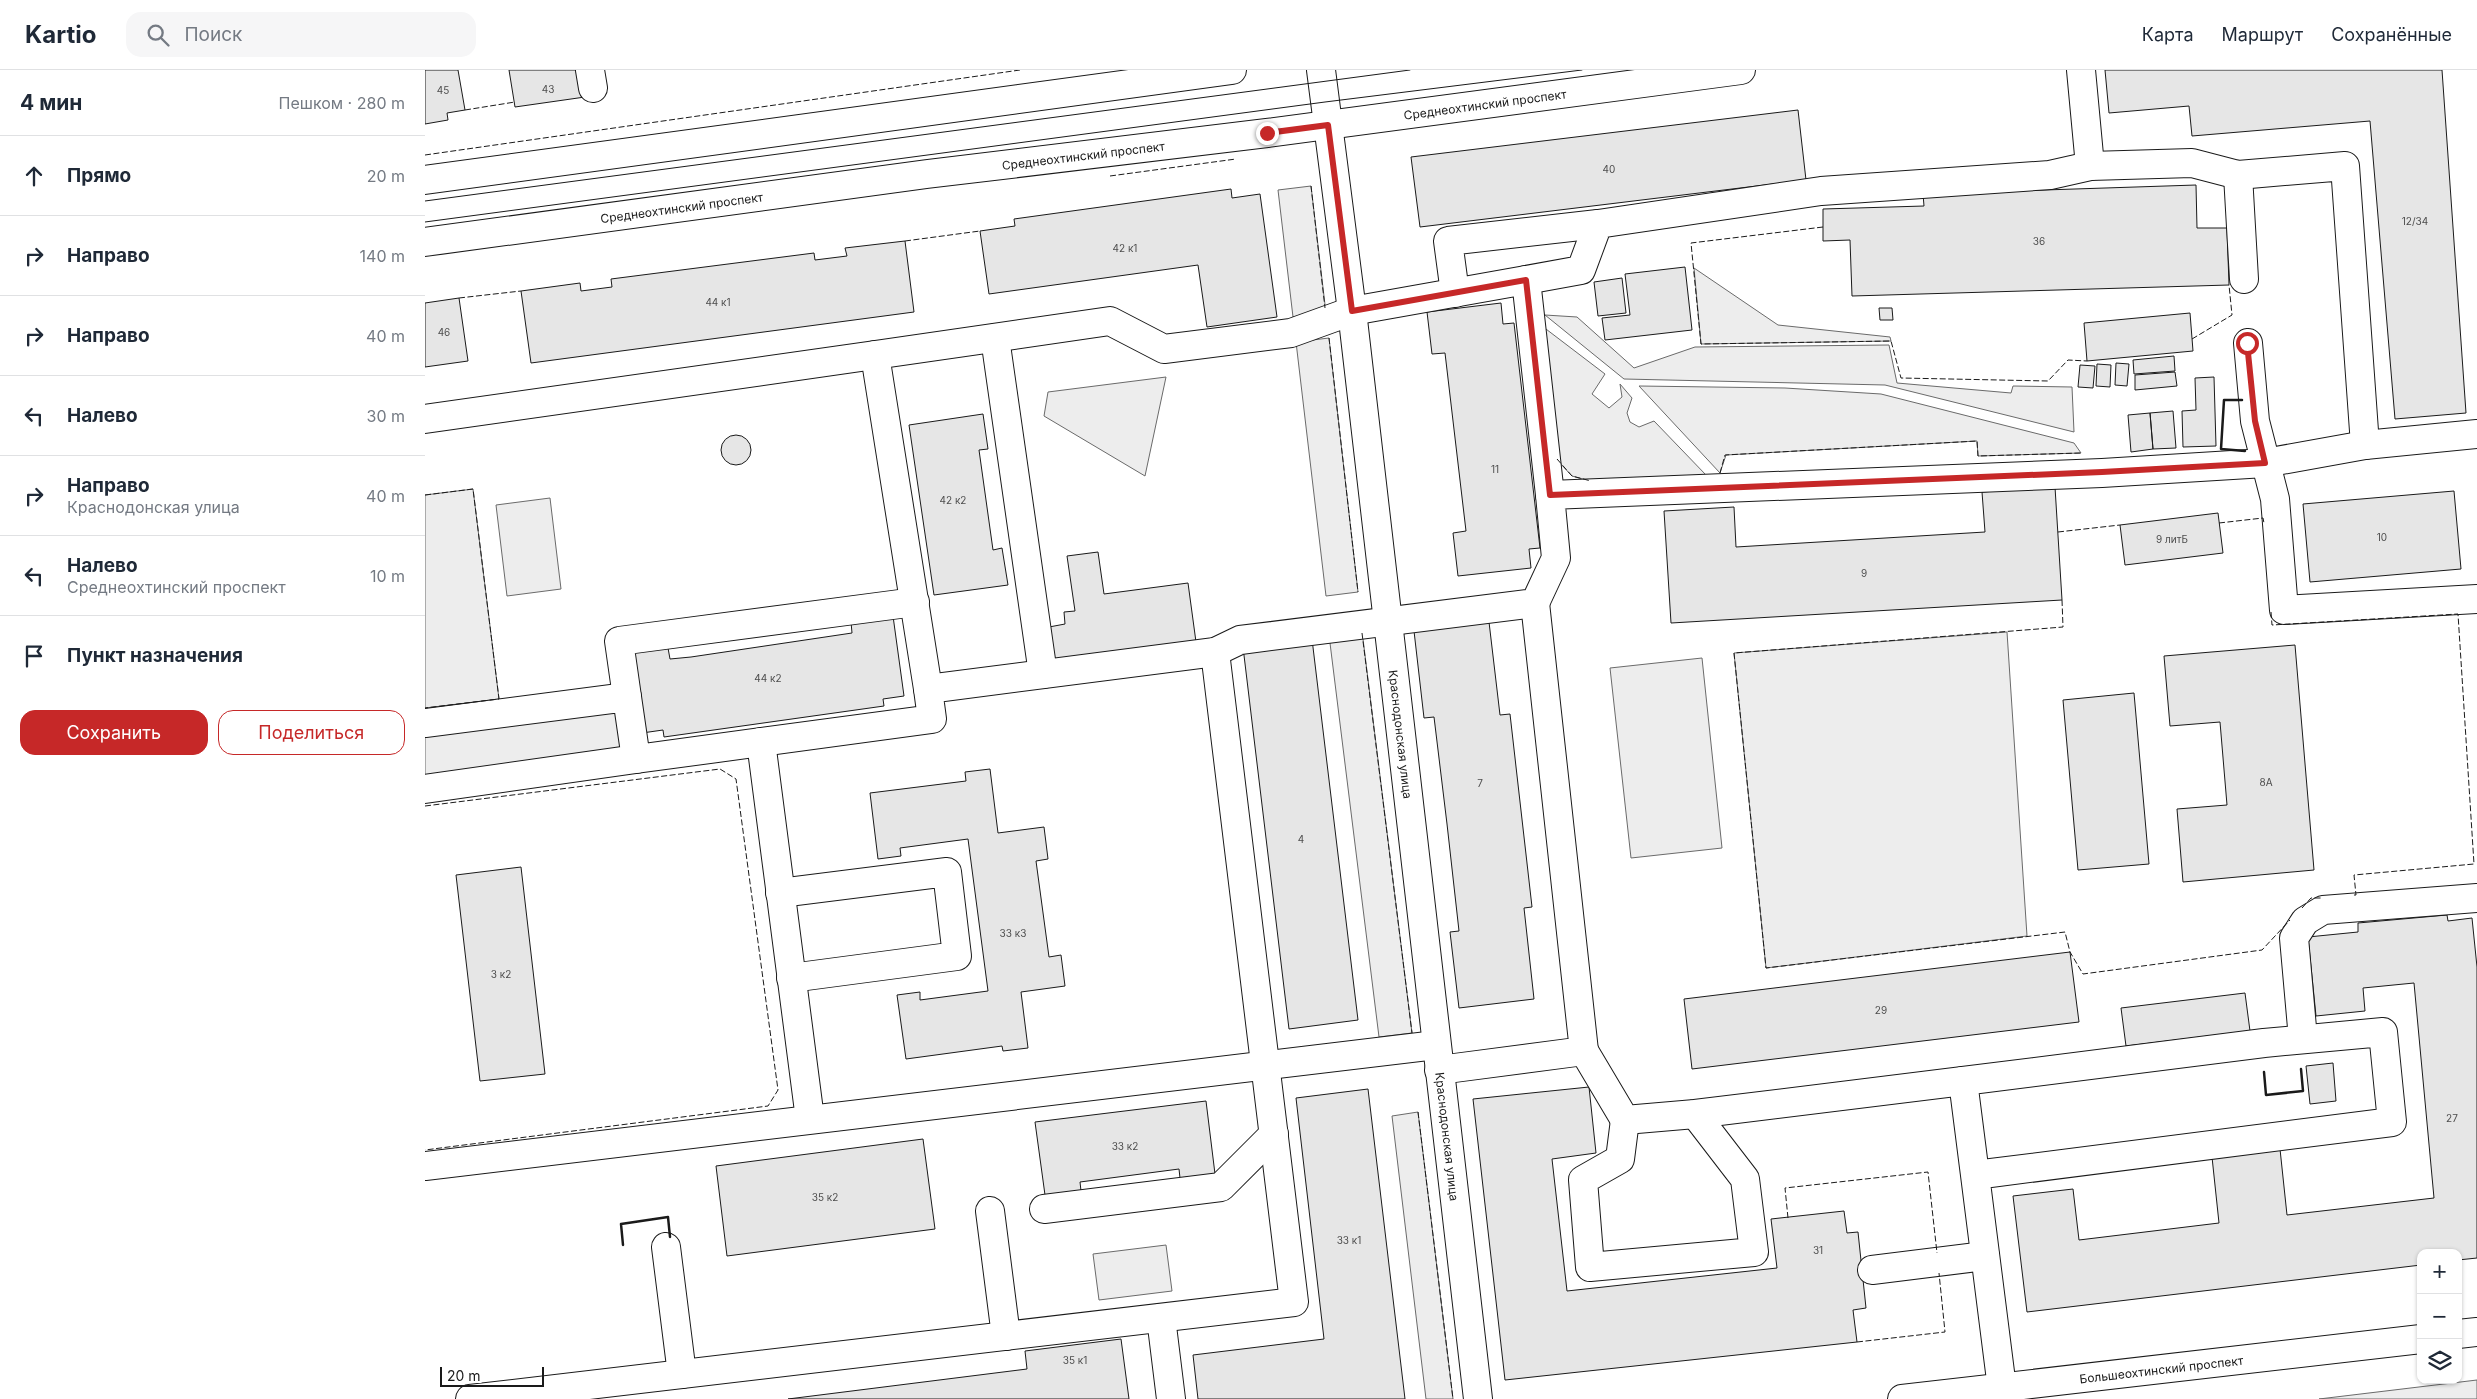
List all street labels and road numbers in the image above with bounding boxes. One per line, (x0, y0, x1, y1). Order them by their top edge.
street label: Среднеохтинский проспект (1403, 86, 1568, 122)
street label: Среднеохтинский проспект (1001, 138, 1166, 172)
street label: Среднеохтинский проспект (599, 189, 764, 226)
street label: Краснодонская улица (1386, 669, 1416, 799)
street label: Краснодонская улица (1433, 1071, 1463, 1202)
street label: Большеохтинский проспект (2079, 1352, 2244, 1386)

